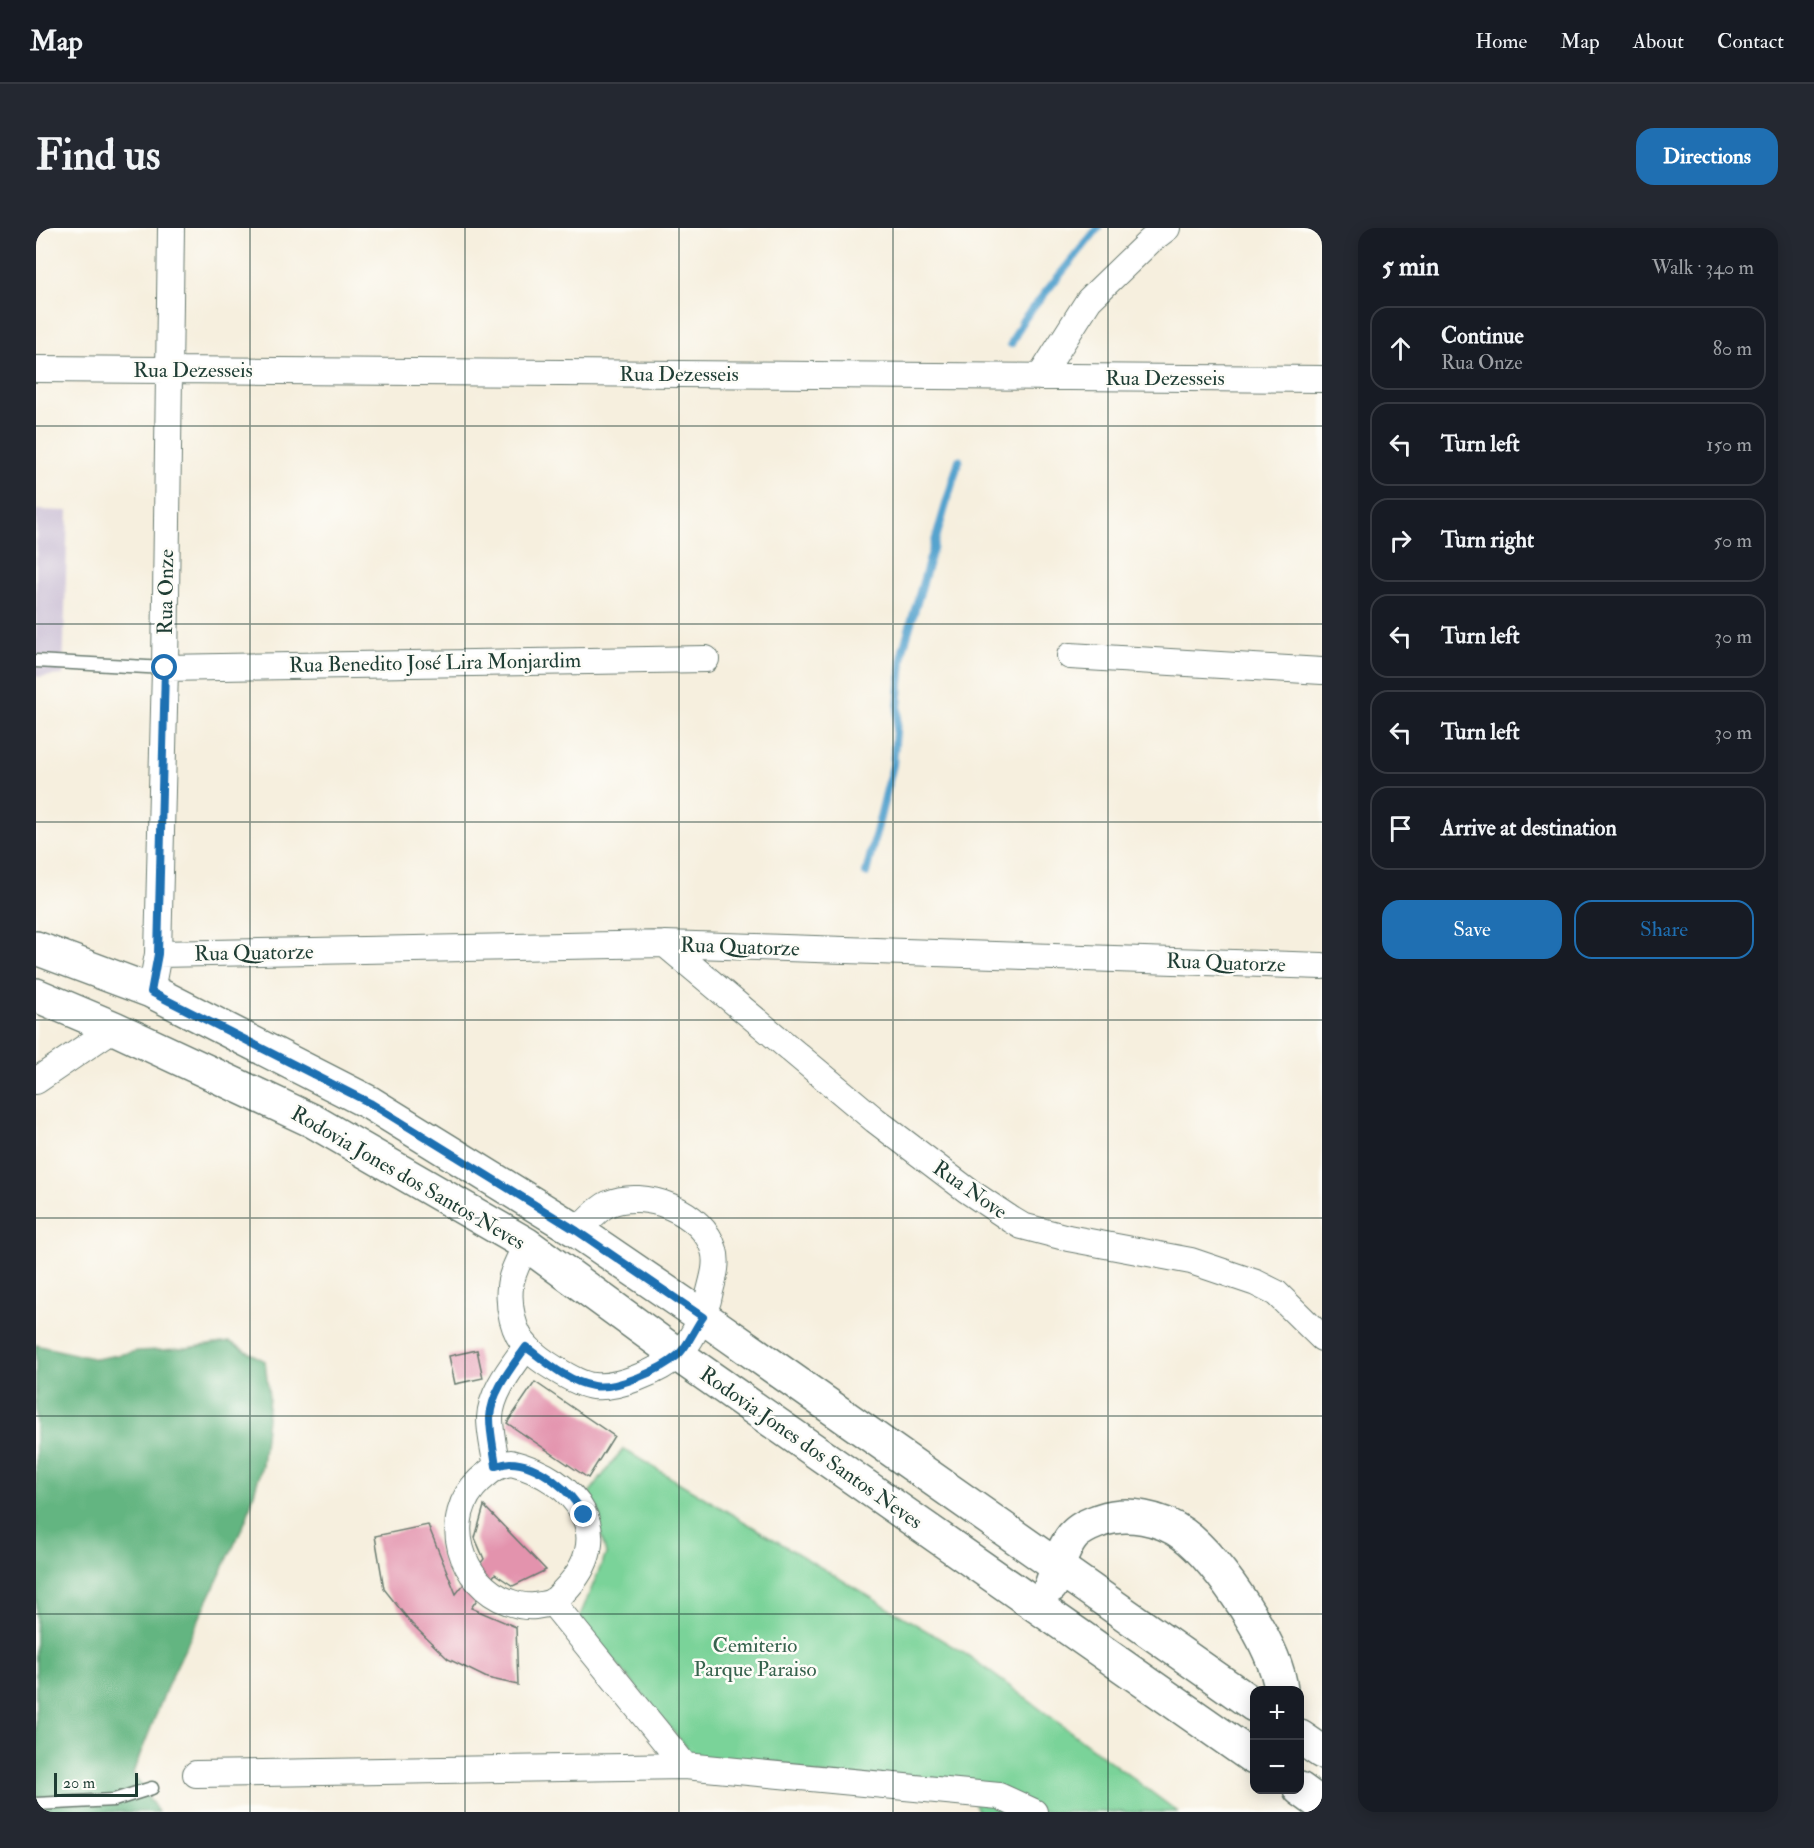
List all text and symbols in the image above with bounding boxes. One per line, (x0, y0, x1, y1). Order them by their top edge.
text: Map (30, 24, 83, 59)
text: Home (1475, 28, 1527, 55)
text: Map (1560, 28, 1600, 55)
text: About (1633, 28, 1684, 55)
text: Contact (1717, 28, 1784, 55)
button: Directions (1636, 128, 1778, 185)
text: Find us (36, 130, 160, 182)
text: 5 min (1382, 251, 1439, 283)
text: Walk · 340 m (1652, 255, 1754, 280)
text: Continue (1441, 322, 1524, 350)
icon: ahead (1384, 332, 1417, 365)
text: 80 m (1713, 336, 1752, 361)
text: Rua Onze (1441, 350, 1523, 375)
street label: Rua Dezesseis (133, 357, 253, 384)
street label: Rua Dezesseis (619, 361, 739, 388)
street label: Rua Dezesseis (1105, 365, 1225, 392)
icon: left (1384, 428, 1417, 461)
text: Turn left (1441, 430, 1520, 458)
text: 150 m (1706, 432, 1752, 457)
icon: right (1384, 524, 1417, 557)
text: Turn right (1441, 526, 1534, 554)
text: 50 m (1713, 528, 1752, 553)
street label: Rua Onze (152, 549, 180, 635)
icon: left (1384, 620, 1417, 653)
text: Turn left (1441, 622, 1520, 650)
text: 30 m (1714, 624, 1752, 649)
street label: Rua Benedito José Lira Monjardim (289, 647, 581, 679)
route start (151, 654, 177, 680)
icon: left (1384, 716, 1417, 749)
text: Turn left (1441, 718, 1520, 746)
text: 30 m (1714, 720, 1752, 745)
icon: arrive (1384, 812, 1417, 845)
text: Arrive at destination (1441, 814, 1617, 842)
button: Save (1382, 900, 1562, 959)
button: Share (1574, 900, 1754, 959)
street label: Rua Quatorze (680, 931, 800, 963)
street label: Rua Quatorze (194, 938, 314, 968)
street label: Rua Quatorze (1166, 947, 1286, 979)
street label: Rodovia Jones dos Santos Neves (286, 1100, 530, 1256)
street label: Rua Nove (928, 1155, 1013, 1225)
street label: Rodovia Jones dos Santos Neves (694, 1361, 928, 1535)
route end (570, 1501, 596, 1527)
park label: Cemiterio Parque Paraiso (693, 1632, 817, 1683)
map controls (1250, 1686, 1304, 1794)
button: + (1250, 1686, 1304, 1740)
button: − (1250, 1740, 1304, 1794)
scale bar (54, 1770, 138, 1798)
text: 20 m (63, 1773, 95, 1793)

